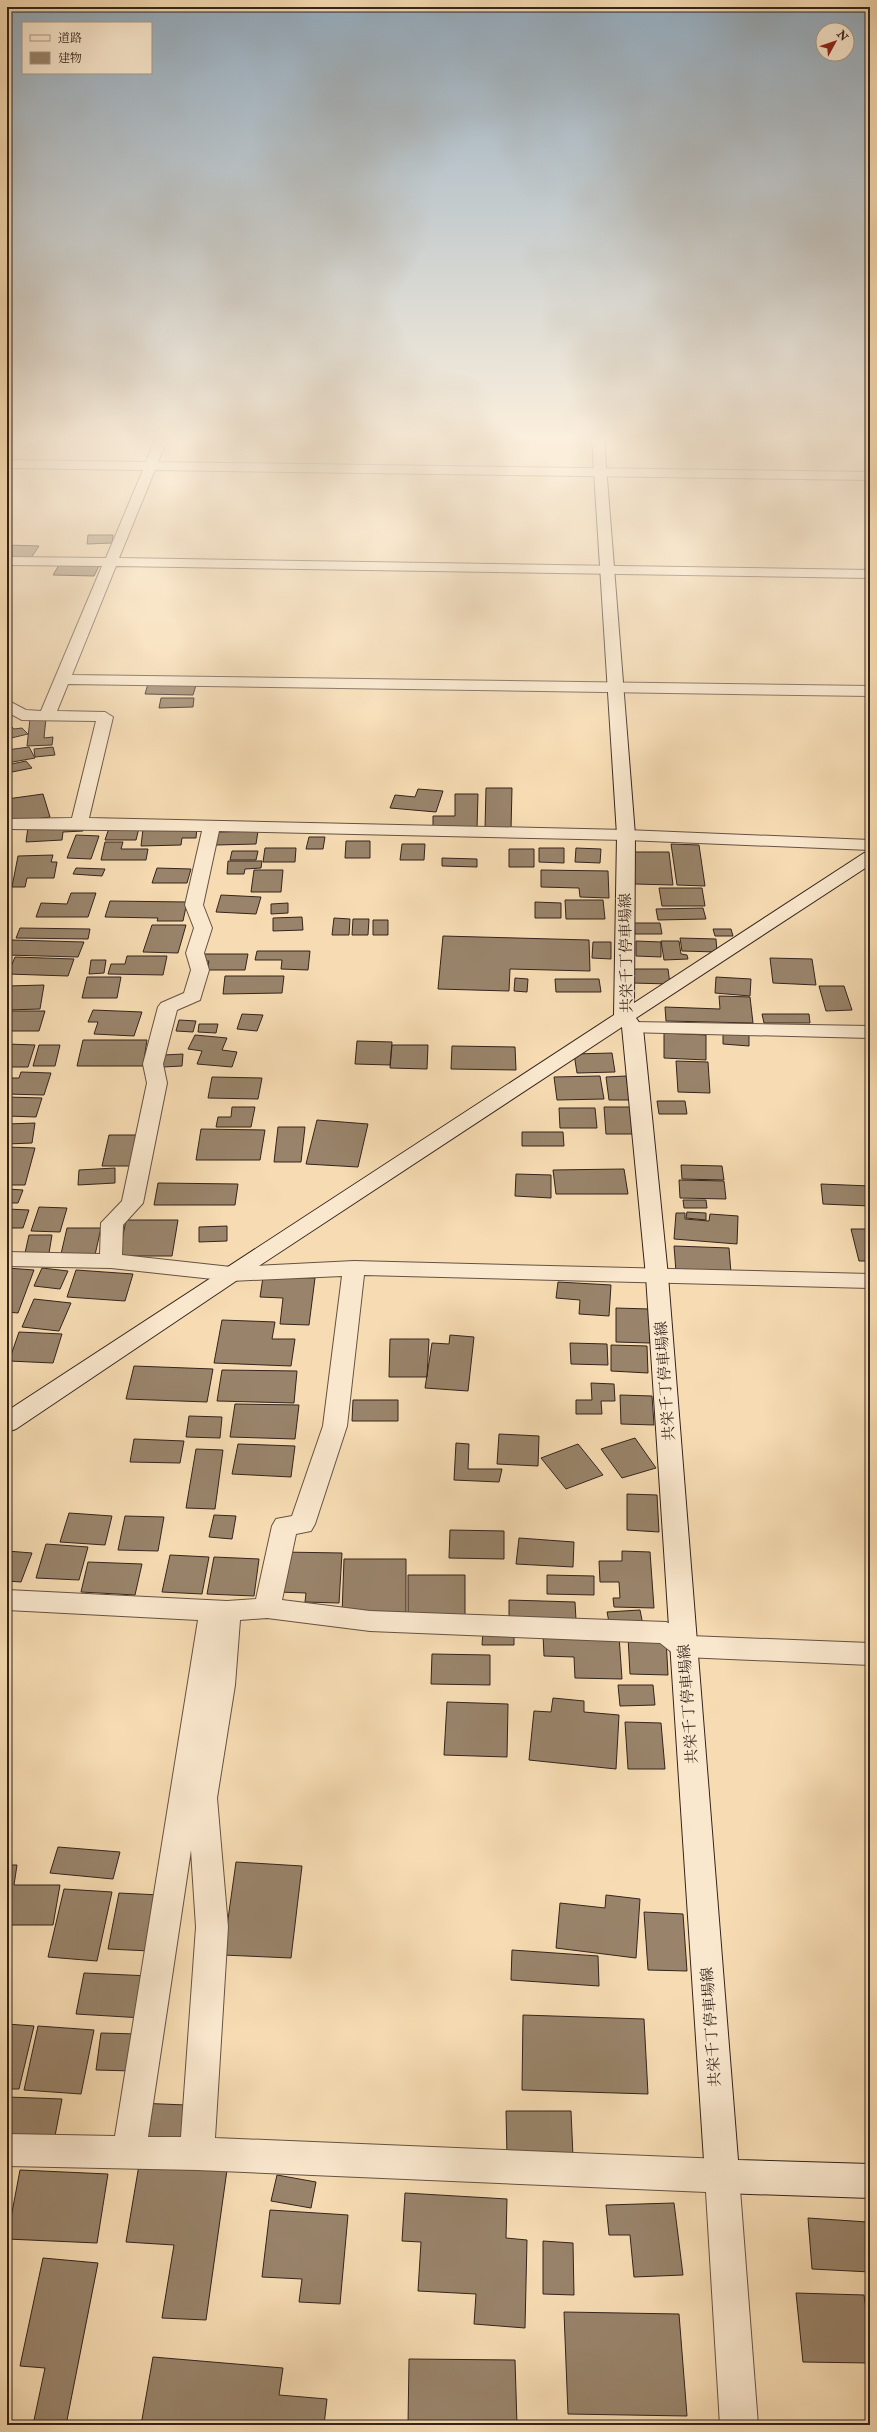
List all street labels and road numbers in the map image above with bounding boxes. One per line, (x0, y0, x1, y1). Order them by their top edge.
street label: 共栄千丁停車場線 (616, 893, 637, 1013)
street label: 共栄千丁停車場線 (652, 1320, 679, 1441)
street label: 共栄千丁停車場線 (675, 1643, 702, 1764)
street label: 共栄千丁停車場線 (698, 1966, 725, 2087)

